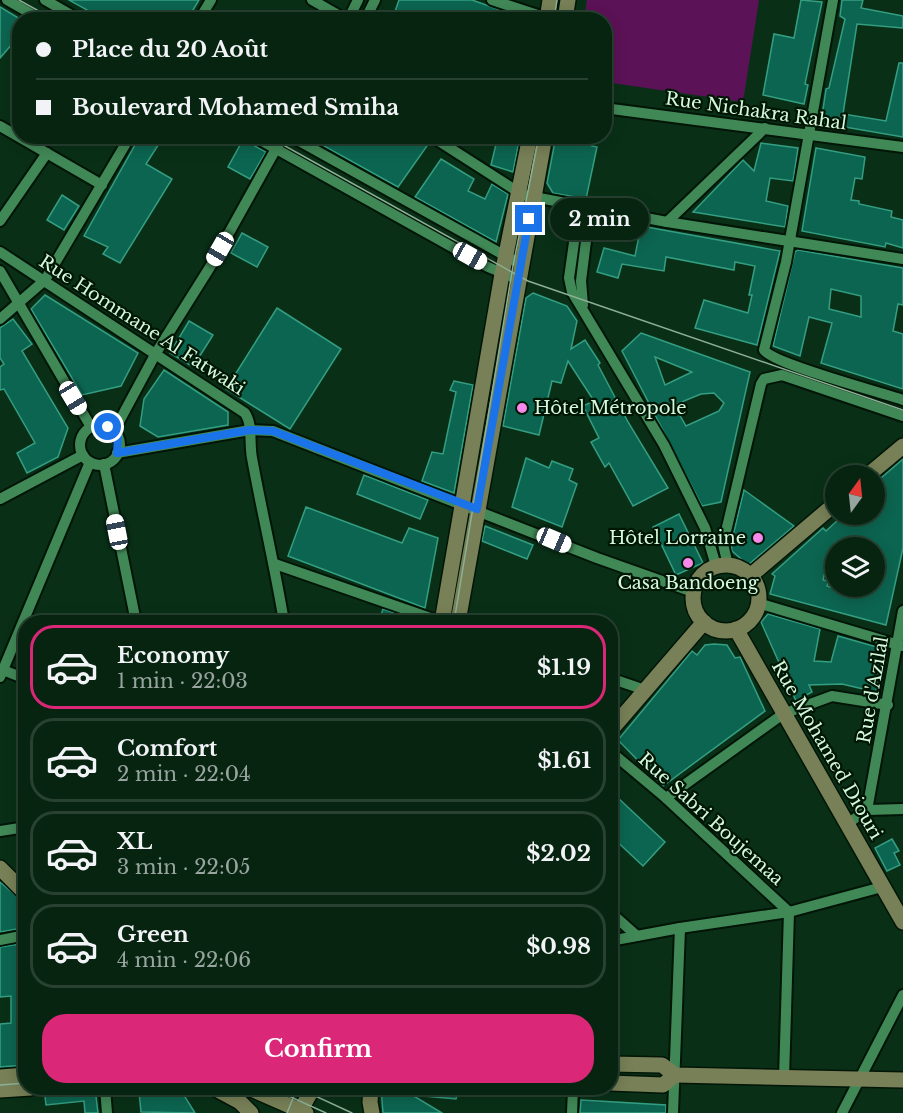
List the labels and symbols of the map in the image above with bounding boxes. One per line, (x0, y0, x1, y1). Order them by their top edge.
street label: Rue Nichakra Rahal (664, 87, 848, 135)
callout: 2 min (550, 198, 649, 240)
route end (515, 205, 542, 232)
car (203, 229, 237, 269)
car (450, 239, 490, 273)
street label: Rue Hommane Al Fatwaki (35, 250, 249, 400)
car (56, 378, 90, 418)
place label: Hôtel Métropole (534, 397, 687, 419)
marker: Hôtel Métropole (515, 401, 529, 415)
route start (94, 413, 121, 440)
north arrow (825, 465, 885, 525)
car (105, 513, 129, 551)
car (534, 525, 574, 555)
place label: Hôtel Lorraine (609, 527, 746, 549)
marker: Hôtel Lorraine (751, 531, 765, 545)
marker: Casa Bandoeng (681, 556, 695, 570)
place label: Casa Bandoeng (617, 572, 759, 594)
street label: Rue d'Azilal (853, 635, 893, 745)
street label: Rue Mohamed Diouri (767, 657, 887, 843)
street label: Rue Sabri Boujemaa (634, 748, 788, 890)

